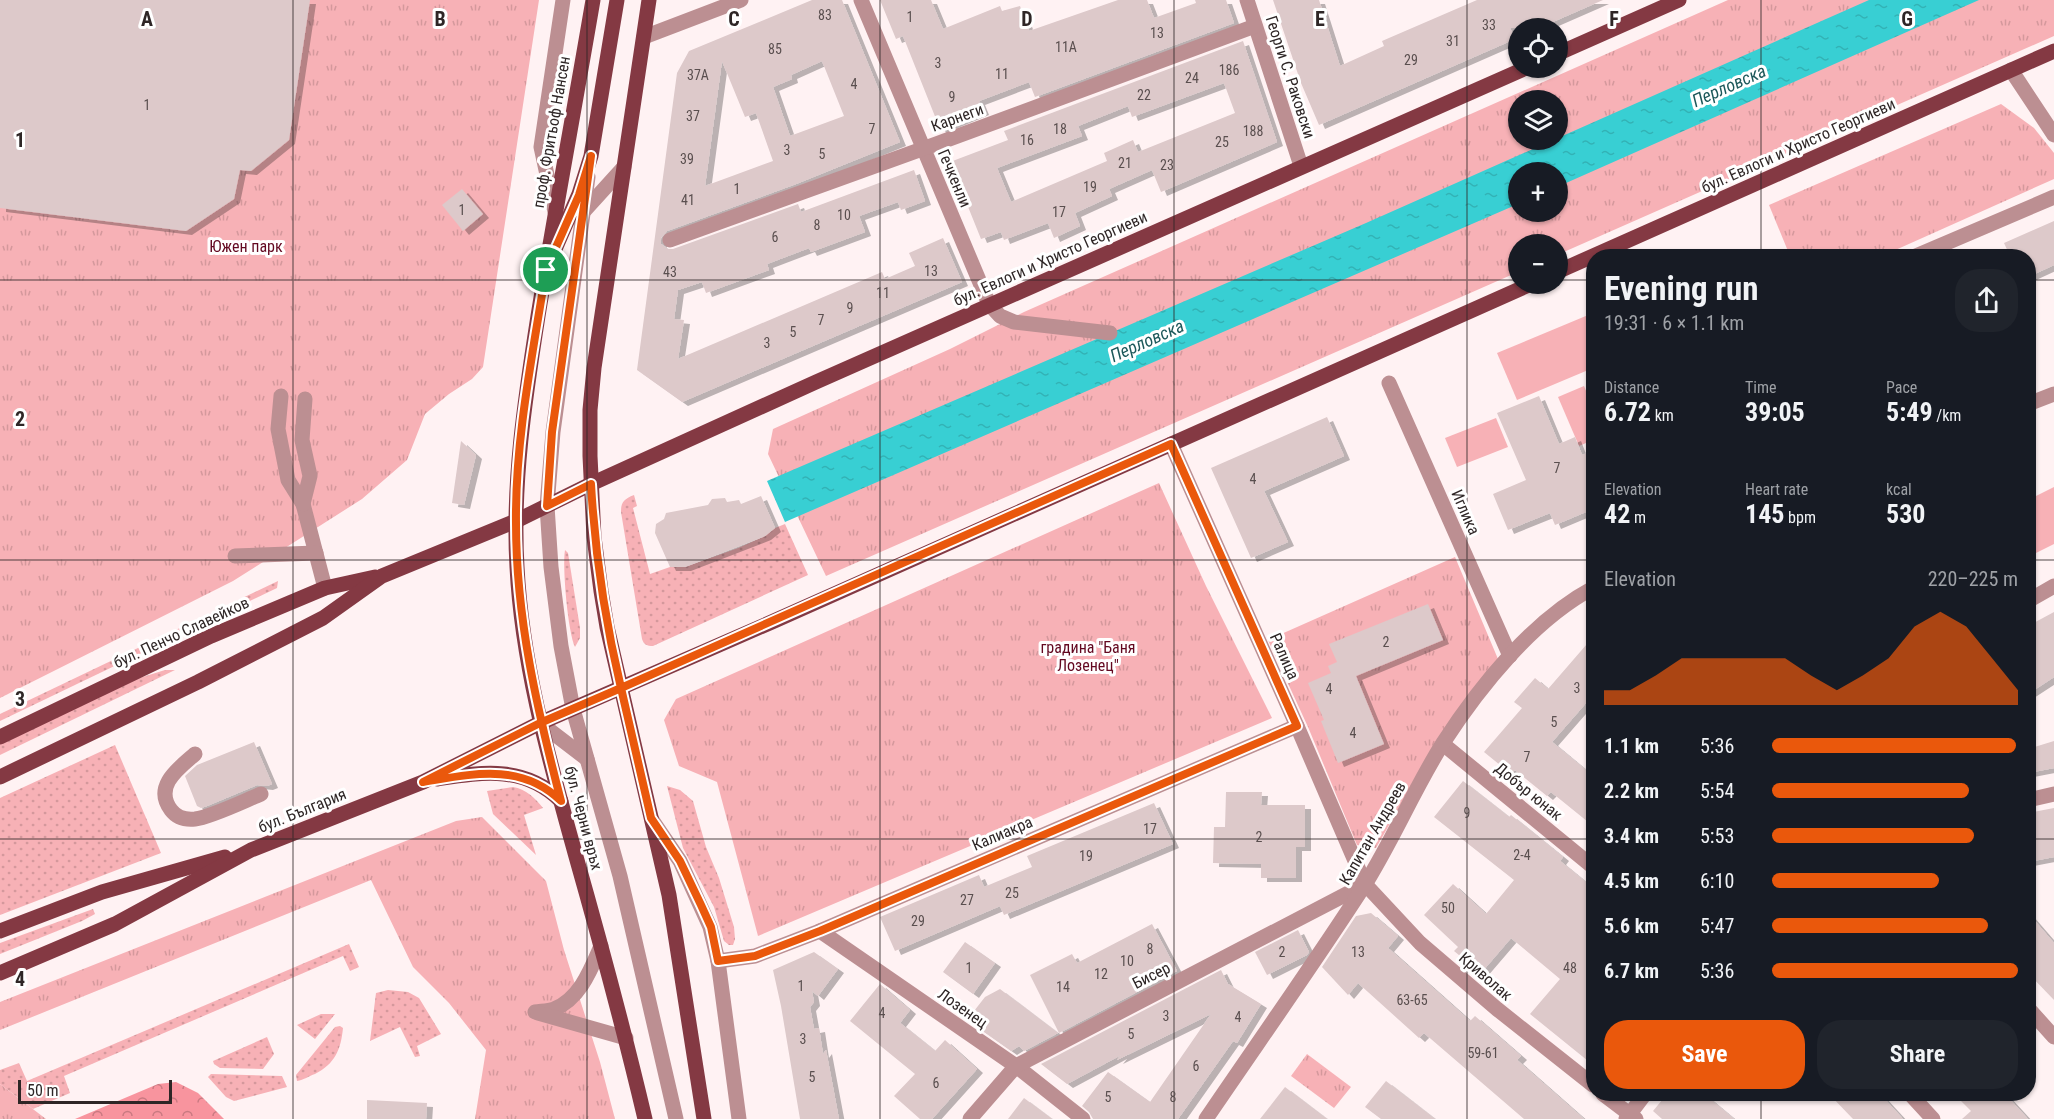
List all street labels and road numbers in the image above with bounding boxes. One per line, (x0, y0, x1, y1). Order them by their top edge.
street label: Георги С. Раковски (1262, 13, 1319, 141)
street label: проф. Фритьоф Нансен (529, 55, 574, 210)
street label: бул. Евлоги и Христо Георгиеви (1698, 94, 1898, 197)
street label: Карнеги (928, 99, 986, 136)
street label: Гечкенли (934, 146, 975, 210)
street label: бул. Евлоги и Христо Георгиеви (950, 207, 1150, 310)
street label: Иглика (1447, 487, 1484, 538)
street label: бул. Пенчо Славейков (110, 593, 252, 672)
street label: Ралица (1266, 630, 1303, 682)
street label: Добър юнак (1491, 758, 1567, 825)
street label: бул. Черни връх (561, 764, 606, 872)
street label: Капитан Андреев (1335, 778, 1410, 888)
street label: бул. България (255, 784, 349, 837)
street label: Калиакра (969, 812, 1035, 855)
street label: Криволак (1455, 948, 1516, 1005)
street label: Бисер (1129, 958, 1173, 993)
street label: Лозенец (934, 984, 991, 1032)

